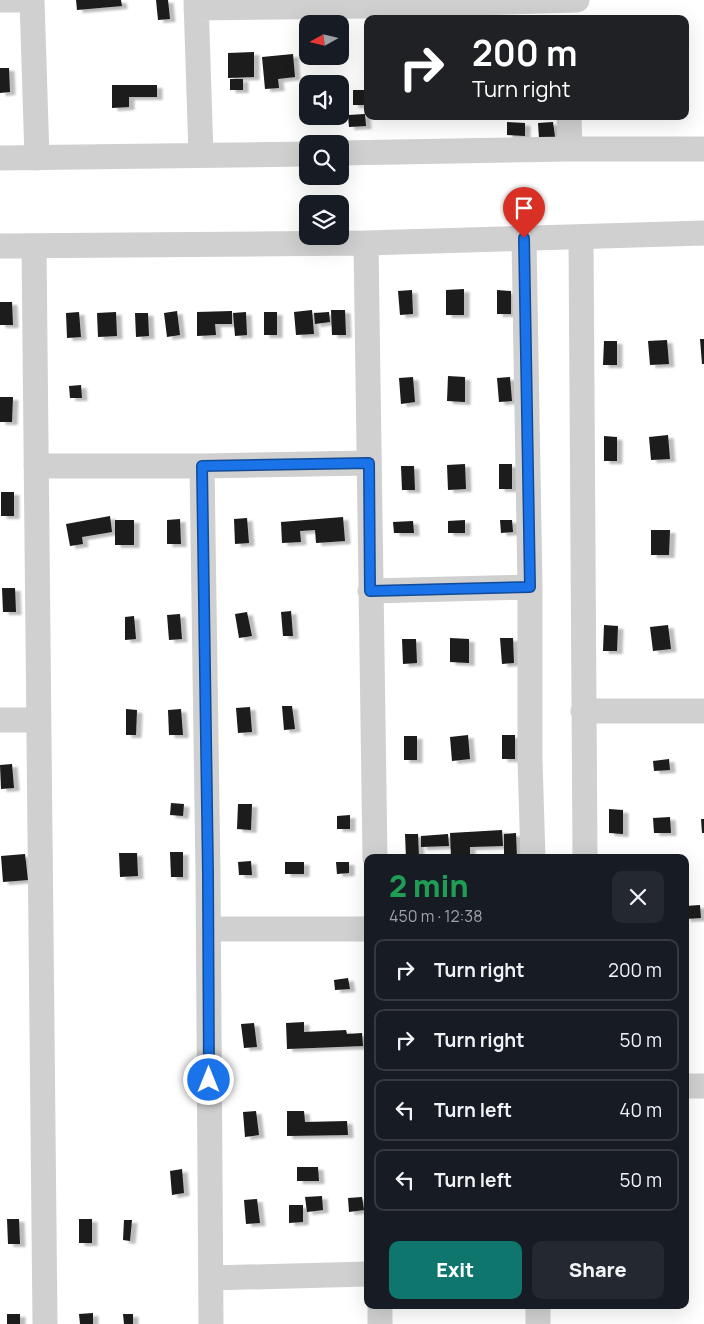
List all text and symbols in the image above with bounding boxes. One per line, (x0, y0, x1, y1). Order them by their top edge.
north arrow (299, 15, 349, 65)
map controls (299, 15, 349, 245)
text: 200 m (472, 29, 577, 77)
icon: right (389, 35, 454, 100)
text: Turn right (472, 74, 570, 104)
button: sound (299, 75, 349, 125)
button: search (299, 135, 349, 185)
pin (503, 187, 545, 238)
icon: arrive (510, 194, 538, 222)
button: layers (299, 195, 349, 245)
text: 2 min (389, 865, 469, 906)
button: close (612, 871, 664, 923)
text: 450 m · 12:38 (389, 905, 483, 927)
icon: right (391, 956, 419, 984)
text: Turn right (434, 957, 524, 983)
text: 200 m (608, 957, 662, 983)
icon: right (391, 1026, 419, 1054)
text: Turn right (434, 1027, 524, 1053)
text: 50 m (620, 1027, 662, 1053)
position arrow (182, 1053, 234, 1105)
icon: left (391, 1096, 419, 1124)
text: Turn left (434, 1097, 512, 1123)
text: 40 m (619, 1097, 662, 1123)
icon: left (391, 1166, 419, 1194)
text: Turn left (434, 1167, 512, 1193)
text: 50 m (620, 1167, 662, 1193)
button: Exit (389, 1241, 522, 1299)
button: Share (532, 1241, 664, 1299)

